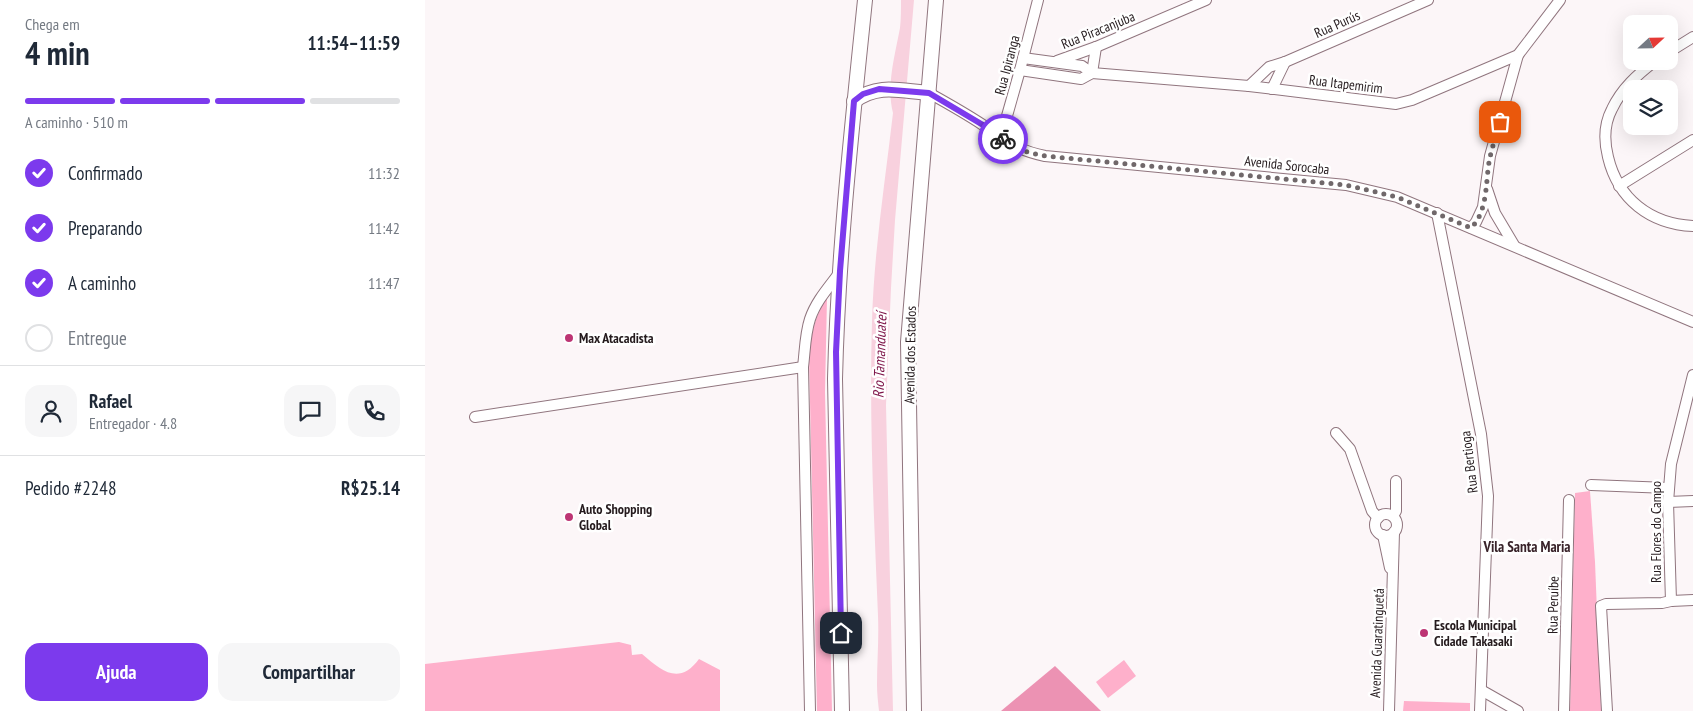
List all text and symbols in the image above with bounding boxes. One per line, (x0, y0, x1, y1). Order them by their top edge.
street label: Rua Purús (1311, 6, 1363, 42)
street label: Rua Piracanjuba (1059, 7, 1137, 53)
text: Chega em (25, 14, 80, 34)
north arrow (1623, 15, 1677, 70)
map controls (1623, 15, 1678, 135)
text: 11:54–11:59 (307, 31, 400, 55)
text: 4 min (25, 32, 90, 74)
street label: Rua Ipiranga (990, 33, 1024, 97)
street label: Rua Itapemirim (1308, 71, 1384, 97)
button: layers (1623, 80, 1678, 135)
pin (1479, 101, 1521, 143)
icon: bag (1486, 108, 1514, 136)
text: A caminho · 510 m (25, 112, 128, 132)
courier (978, 114, 1028, 164)
icon: bike (989, 125, 1017, 153)
street label: Avenida Sorocaba (1244, 152, 1330, 178)
icon: check (25, 159, 53, 187)
text: Confirmado (68, 161, 143, 185)
text: 11:32 (368, 163, 400, 183)
icon: check (25, 214, 53, 242)
text: Preparando (68, 216, 143, 240)
text: 11:42 (368, 218, 400, 238)
icon: check (25, 269, 53, 297)
text: A caminho (68, 271, 136, 295)
text: 11:47 (368, 273, 400, 293)
street label: Avenida dos Estados (900, 306, 920, 404)
water label: Rio Tamanduateí (869, 309, 891, 398)
text: Entregue (68, 326, 127, 350)
place label: Max Atacadista (579, 329, 654, 347)
marker: Max Atacadista (563, 332, 575, 344)
button: person (25, 385, 77, 437)
button: chat (284, 385, 336, 437)
button: phone (348, 385, 400, 437)
text: Rafael (89, 389, 132, 413)
text: Entregador · 4.8 (89, 413, 177, 433)
street label: Rua Bertioga (1456, 430, 1482, 494)
text: Pedido #2248 (25, 476, 116, 500)
text: R$25.14 (341, 476, 400, 500)
street label: Rua Flores do Campo (1647, 481, 1665, 583)
place label: Auto Shopping Global (578, 500, 652, 534)
marker: Auto Shopping Global (563, 511, 575, 523)
district label: Vila Santa Maria (1482, 537, 1571, 556)
street label: Rua Peruíbe (1543, 576, 1563, 634)
street label: Avenida Guaratinguetá (1366, 588, 1388, 698)
pin (820, 612, 862, 654)
place label: Escola Municipal Cidade Takasaki (1434, 616, 1517, 650)
icon: home (827, 619, 855, 647)
marker: Escola Municipal Cidade Takasaki (1418, 627, 1430, 639)
button: Ajuda (25, 643, 208, 701)
button: Compartilhar (218, 643, 400, 701)

